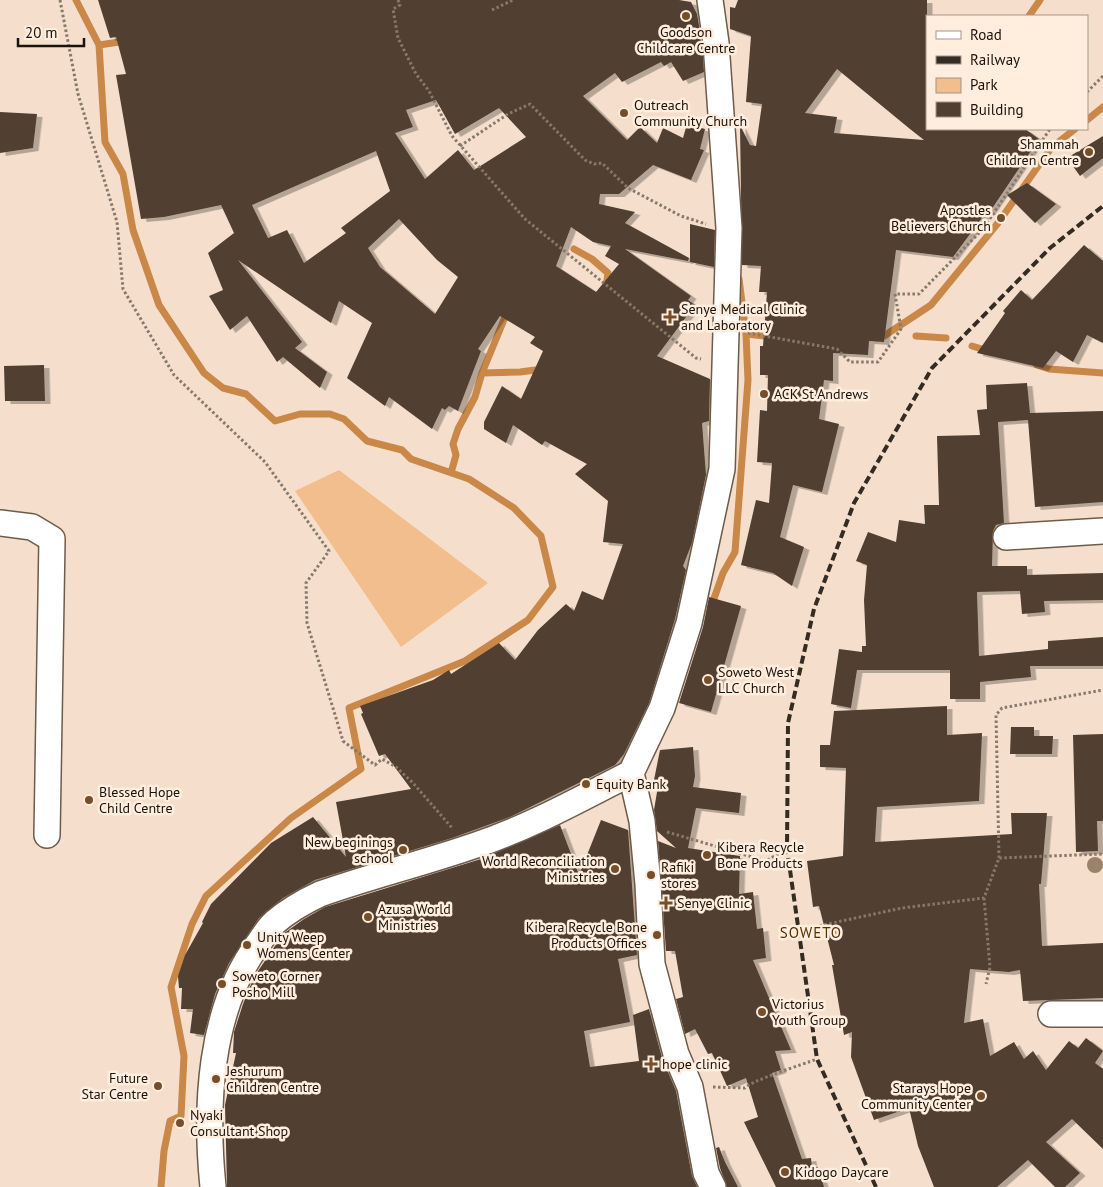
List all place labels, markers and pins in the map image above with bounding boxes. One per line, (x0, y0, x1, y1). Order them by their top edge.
marker: Goodson Childcare Centre (680, 10, 692, 22)
place label: Goodson Childcare Centre (637, 23, 735, 57)
place label: Outreach Community Church (634, 96, 747, 130)
marker: Outreach Community Church (618, 107, 630, 119)
place label: Shammah Children Centre (986, 135, 1079, 169)
marker: Shammah Children Centre (1083, 146, 1095, 158)
place label: Apostles Believers Church (891, 201, 991, 235)
marker: Apostles Believers Church (995, 212, 1007, 224)
place label: Senye Medical Clinic and Laboratory (681, 300, 805, 334)
marker: Senye Medical Clinic and Laboratory (663, 310, 677, 324)
place label: ACK St Andrews (774, 385, 869, 403)
marker: ACK St Andrews (758, 388, 770, 400)
place label: Soweto West LLC Church (718, 663, 795, 697)
marker: Soweto West LLC Church (702, 674, 714, 686)
place label: Equity Bank (596, 775, 667, 793)
marker: Equity Bank (580, 778, 592, 790)
place label: Blessed Hope Child Centre (99, 783, 180, 817)
marker: Blessed Hope Child Centre (83, 794, 95, 806)
place label: New beginings school (305, 833, 393, 867)
place label: Kibera Recycle Bone Products (717, 838, 804, 872)
marker: New beginings school (397, 844, 409, 856)
marker: Kibera Recycle Bone Products (701, 849, 713, 861)
place label: World Reconciliation Ministries (482, 852, 605, 886)
place label: Rafiki stores (661, 858, 697, 892)
marker: World Reconciliation Ministries (609, 863, 621, 875)
marker: Rafiki stores (645, 869, 657, 881)
place label: Senye Clinic (677, 894, 750, 912)
marker: Senye Clinic (659, 896, 673, 910)
place label: Azusa World Ministries (378, 900, 451, 934)
marker: Azusa World Ministries (362, 911, 374, 923)
place label: Kibera Recycle Bone Products Offices (526, 918, 647, 952)
place label: Unity Weep Womens Center (257, 928, 350, 962)
marker: Kibera Recycle Bone Products Offices (651, 929, 663, 941)
marker: Unity Weep Womens Center (241, 939, 253, 951)
place label: Soweto Corner Posho Mill (232, 967, 319, 1001)
marker: Soweto Corner Posho Mill (216, 978, 228, 990)
place label: Victorius Youth Group (771, 995, 846, 1029)
marker: Victorius Youth Group (756, 1006, 768, 1018)
place label: hope clinic (662, 1055, 727, 1073)
marker: hope clinic (644, 1057, 658, 1071)
place label: Jeshurum Children Centre (225, 1062, 319, 1096)
place label: Future Star Centre (81, 1069, 148, 1103)
marker: Jeshurum Children Centre (210, 1073, 222, 1085)
place label: Starays Hope Community Center (861, 1079, 971, 1113)
marker: Future Star Centre (152, 1080, 164, 1092)
marker: Starays Hope Community Center (975, 1090, 987, 1102)
place label: Nyaki Consultant Shop (190, 1106, 288, 1140)
marker: Nyaki Consultant Shop (174, 1117, 186, 1129)
place label: Kidogo Daycare (795, 1163, 889, 1181)
marker: Kidogo Daycare (779, 1166, 791, 1178)

